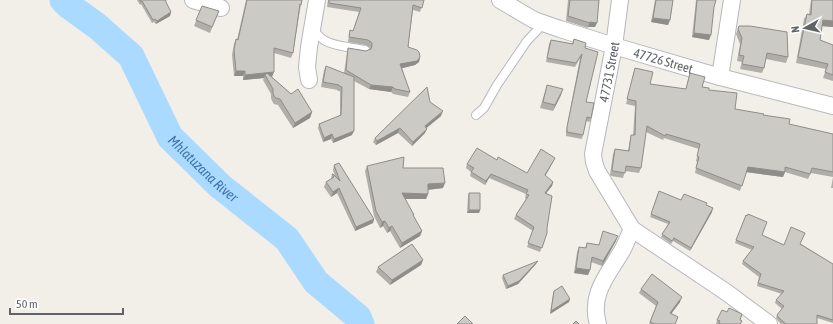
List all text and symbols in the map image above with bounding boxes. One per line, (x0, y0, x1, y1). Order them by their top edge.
north arrow (785, 8, 825, 48)
text: N (789, 25, 801, 33)
street label: 47731 Street (596, 41, 622, 103)
street label: 47726 Street (632, 45, 695, 76)
water label: Mhlatuzana River (165, 132, 242, 206)
scale bar (10, 290, 123, 316)
text: 50 m (16, 297, 38, 311)

